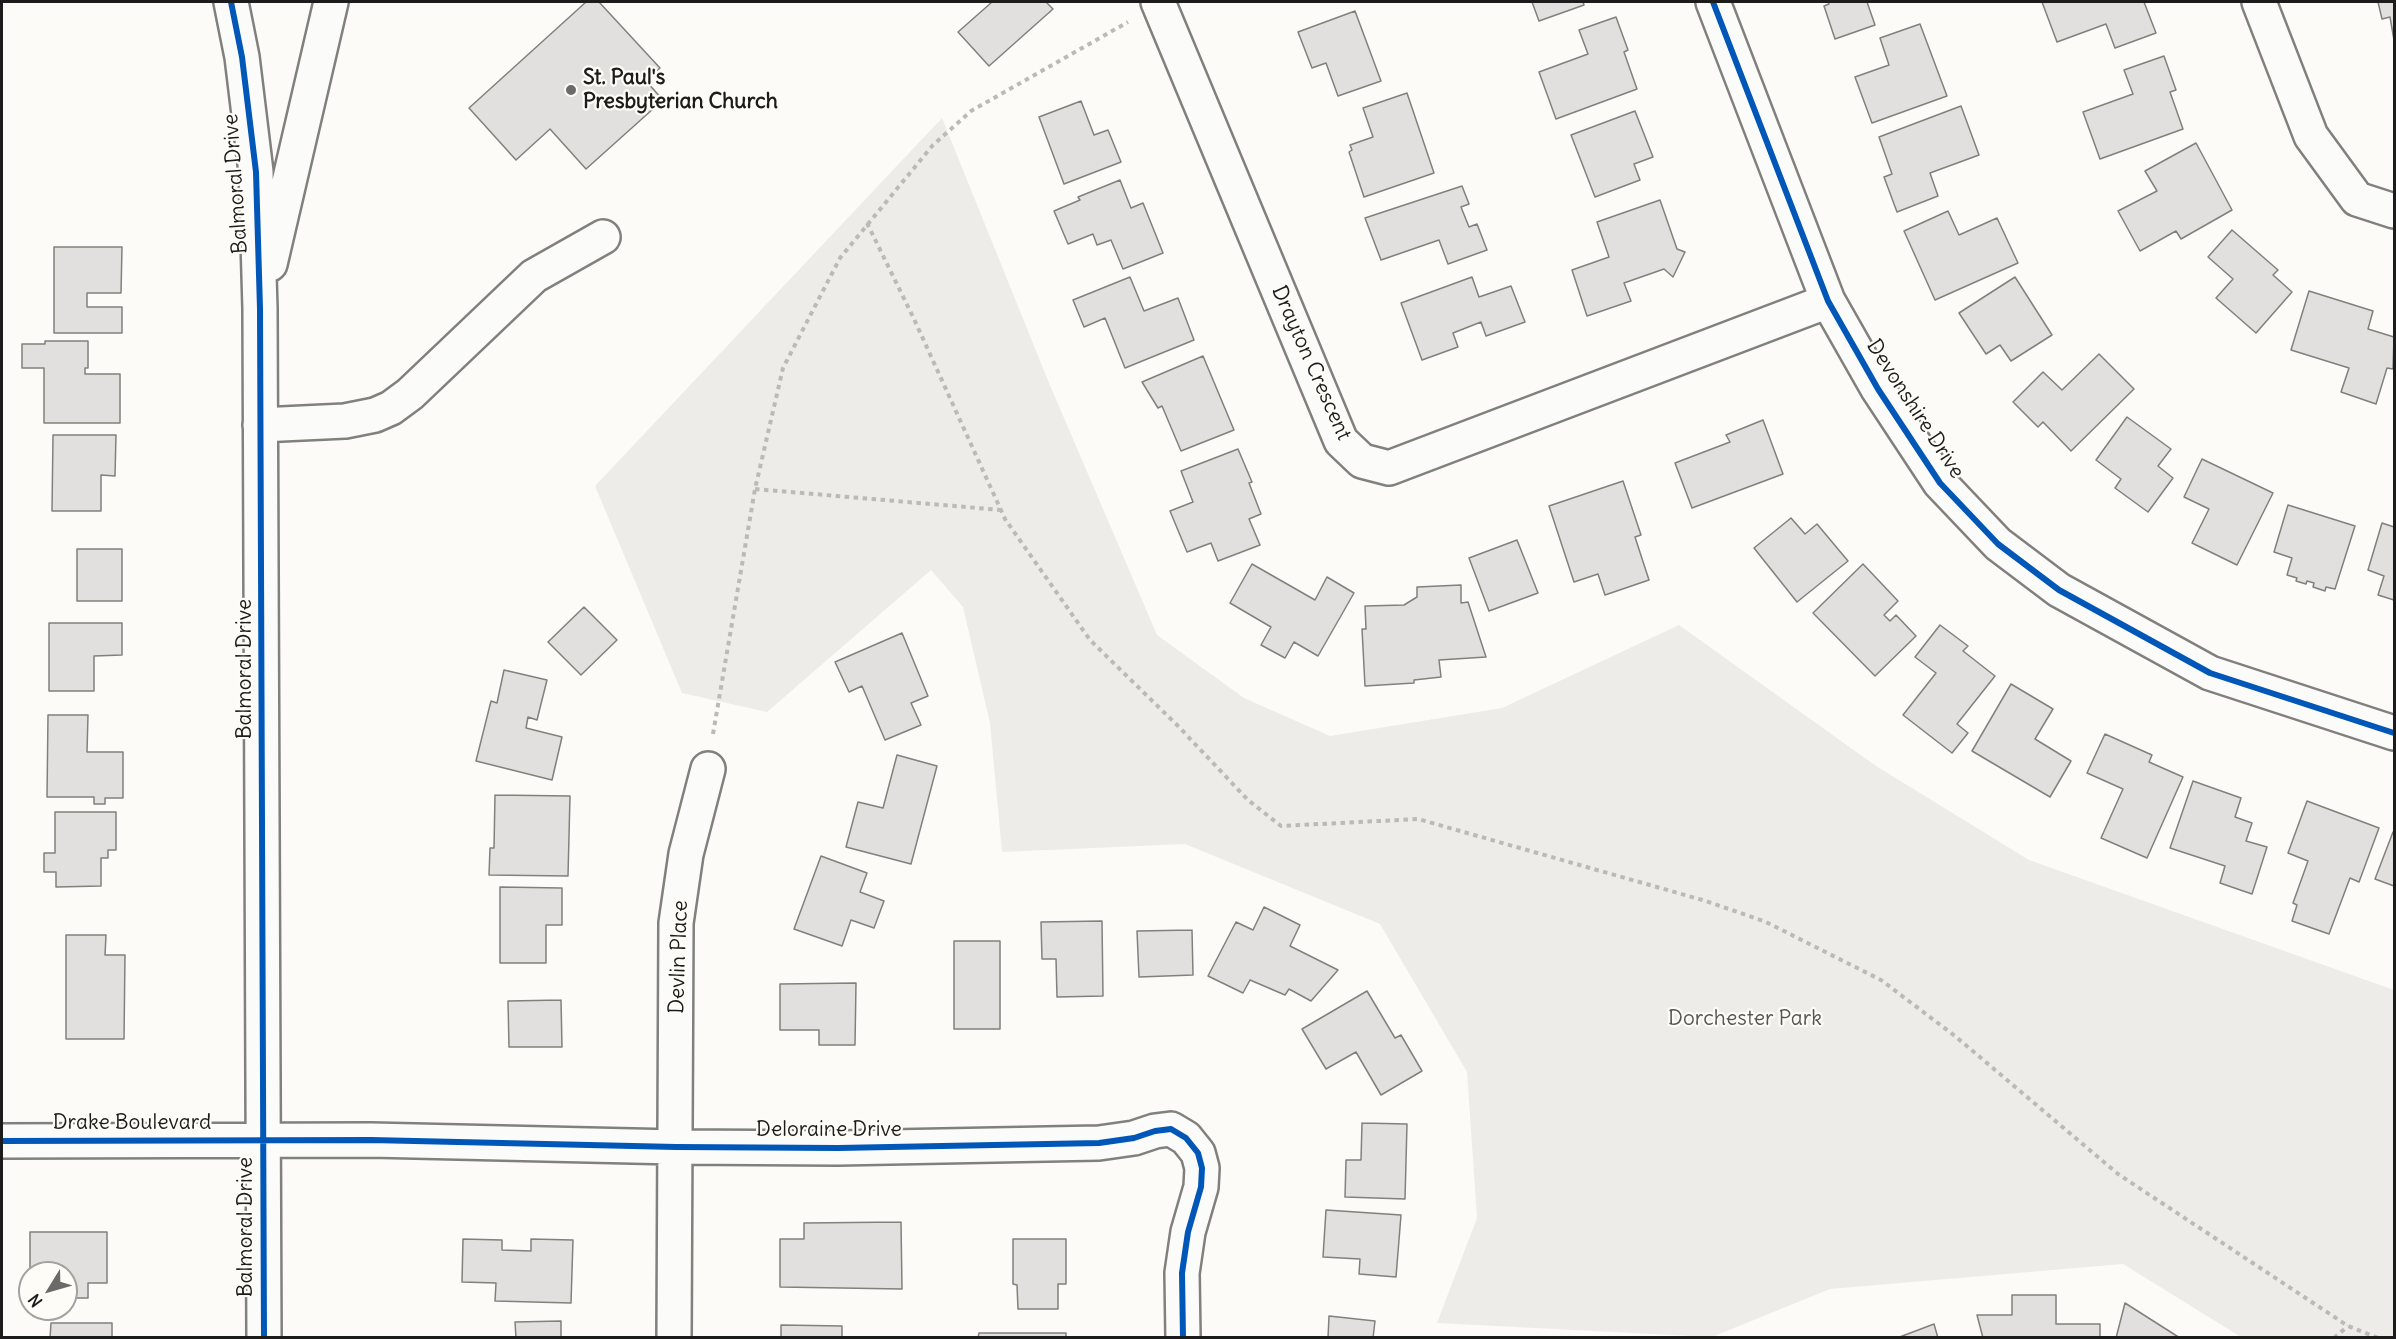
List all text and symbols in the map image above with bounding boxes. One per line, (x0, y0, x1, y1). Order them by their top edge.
place label: St. Paul's Presbyterian Church (583, 65, 778, 115)
marker: St. Paul's Presbyterian Church (564, 83, 578, 97)
street label: Balmoral Drive (219, 113, 253, 255)
street label: Drayton Crescent (1266, 282, 1356, 444)
street label: Devonshire Drive (1861, 335, 1969, 483)
street label: Balmoral Drive (232, 599, 258, 739)
street label: Devlin Place (664, 900, 694, 1014)
park label: Dorchester Park (1668, 1006, 1822, 1032)
street label: Drake Boulevard (53, 1110, 211, 1136)
street label: Deloraine Drive (756, 1117, 902, 1143)
street label: Balmoral Drive (233, 1157, 259, 1297)
north arrow (18, 1261, 78, 1321)
text: N (24, 1290, 47, 1311)

